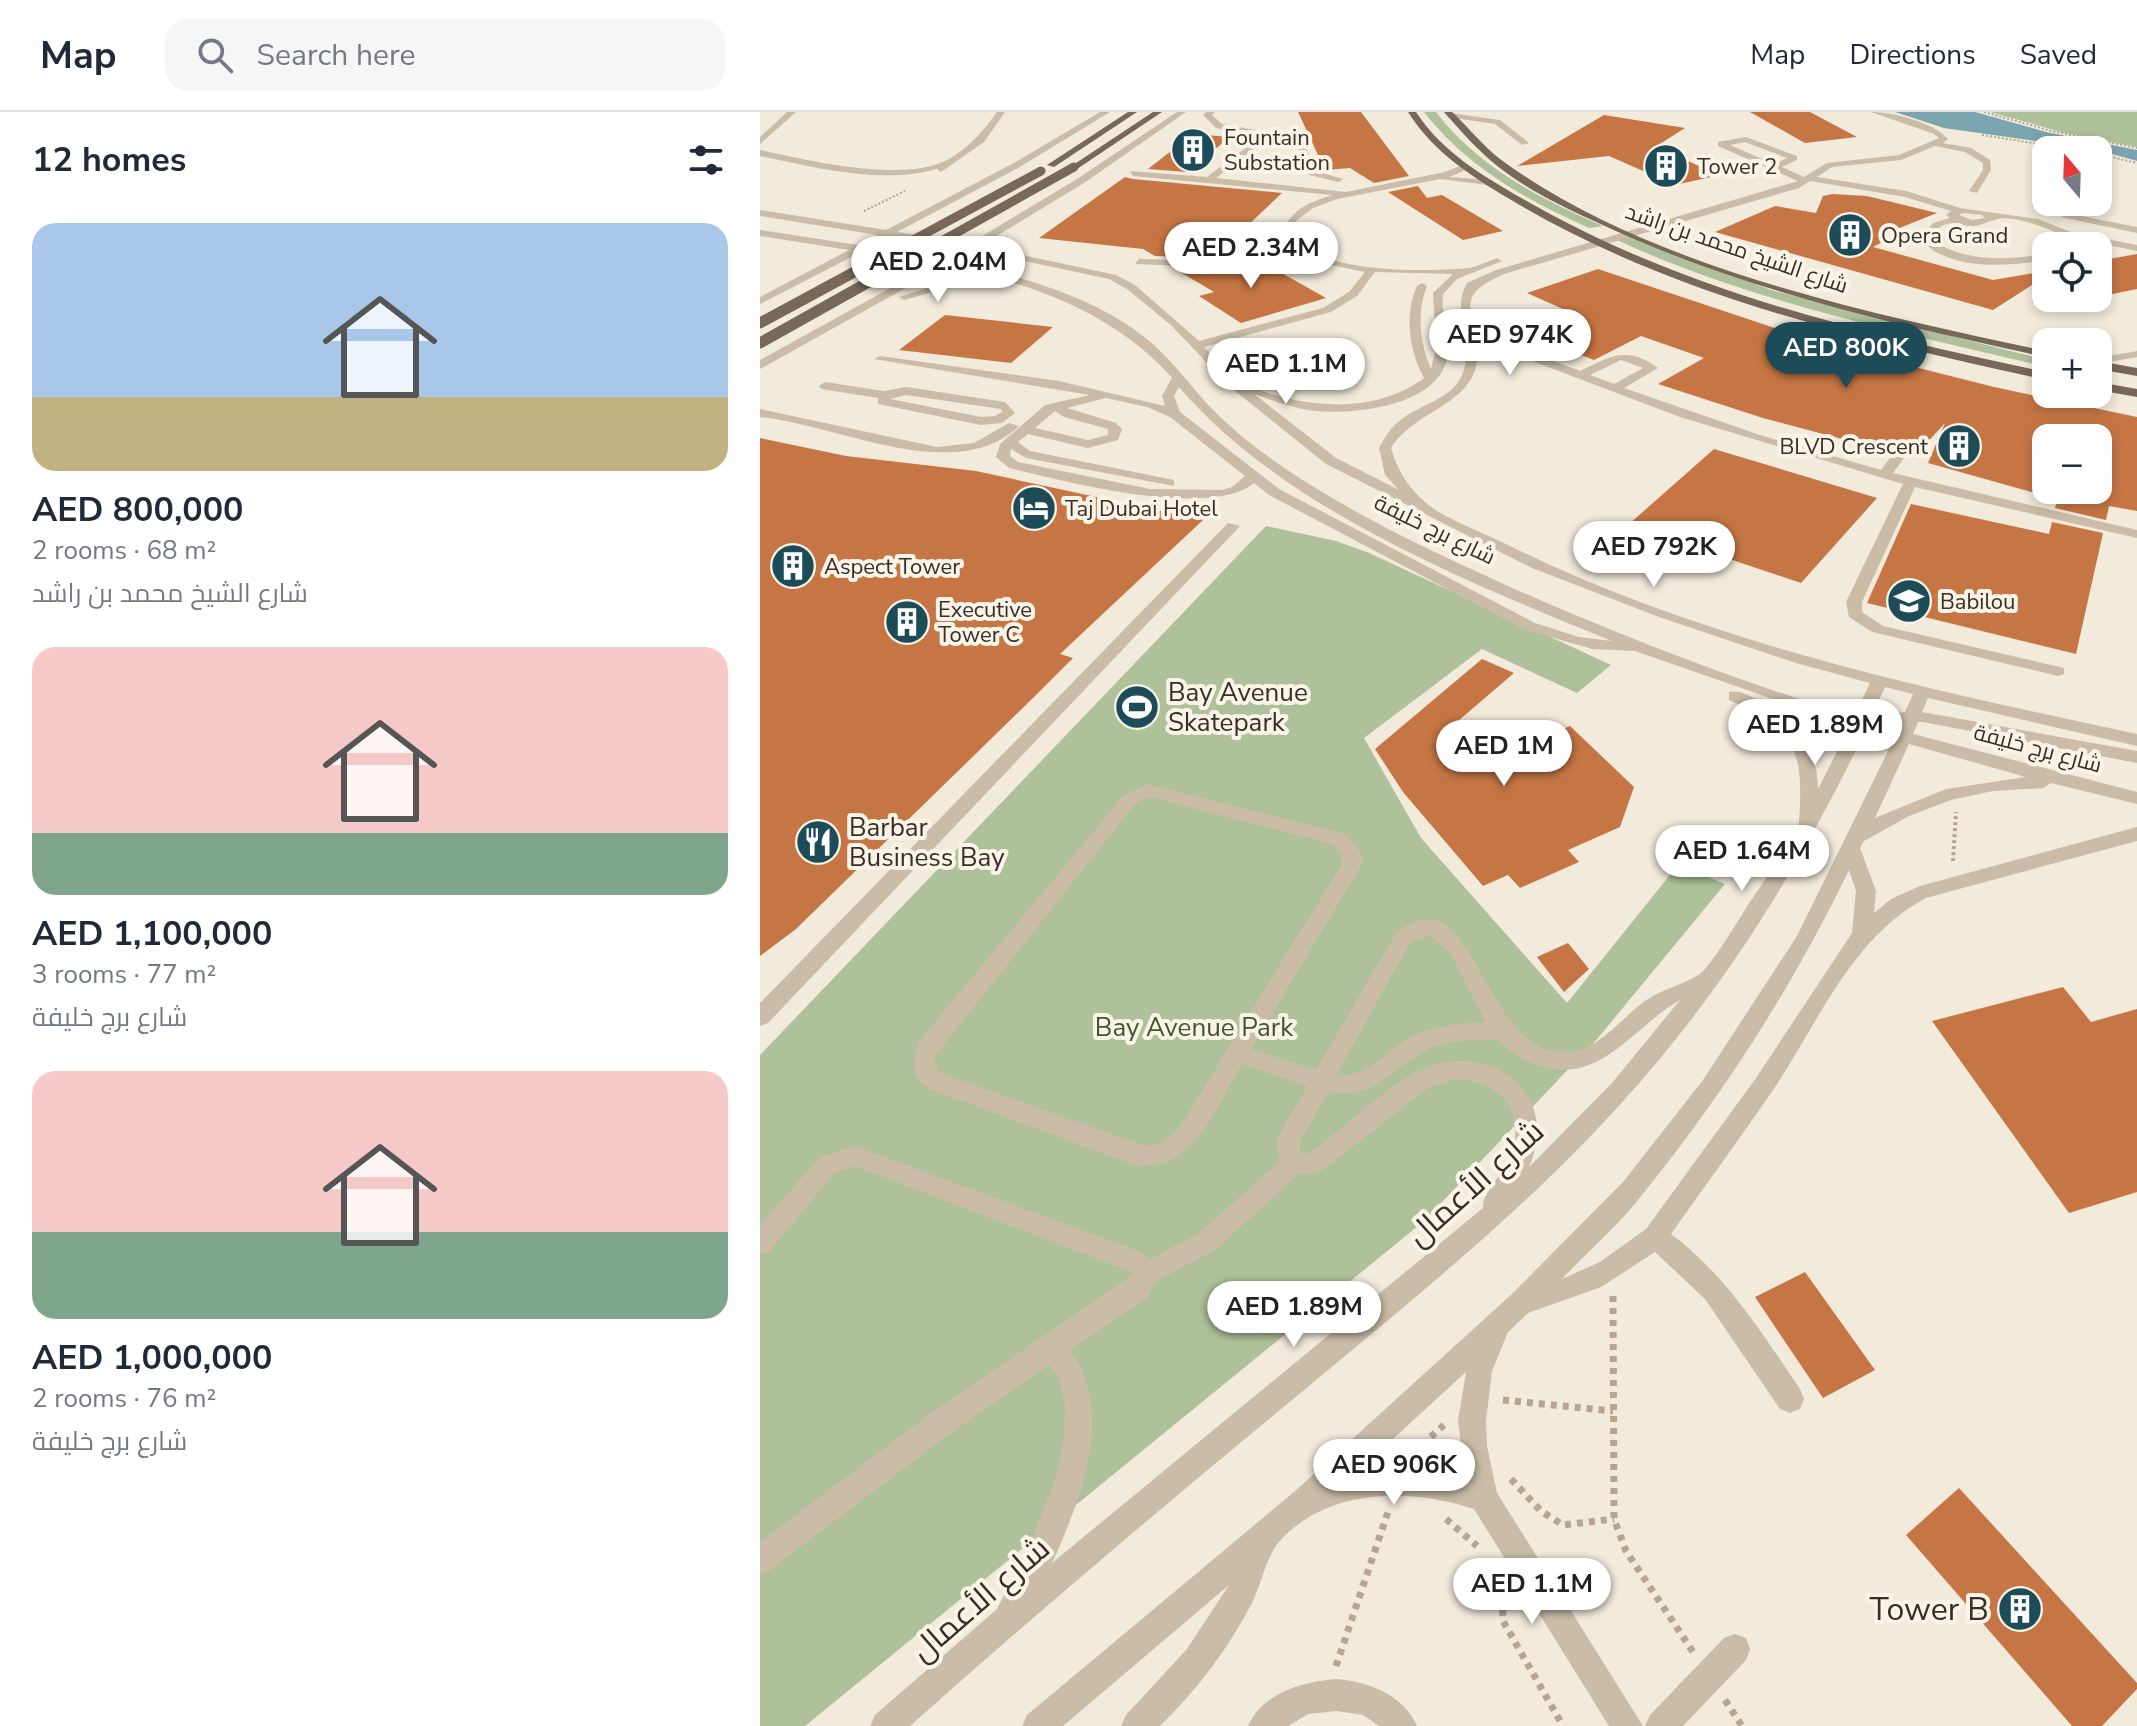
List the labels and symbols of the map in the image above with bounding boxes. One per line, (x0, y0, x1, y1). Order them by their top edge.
place label: Fountain Substation (1224, 123, 1330, 178)
building icon: Fountain Substation (1169, 126, 1217, 174)
north arrow (2032, 136, 2112, 216)
building icon: Tower 2 (1642, 142, 1690, 190)
place label: Tower 2 (1697, 152, 1777, 182)
street label: شارع الشيخ محمد بن راشد (1621, 197, 1852, 301)
building icon: Opera Grand (1826, 211, 1874, 259)
place label: Opera Grand (1881, 221, 2008, 251)
pin: AED 2.34M (1159, 222, 1343, 290)
pin: AED 2.04M (846, 236, 1030, 304)
pin: AED 974K (1427, 309, 1593, 377)
pin: AED 800K (1763, 322, 1929, 390)
pin: AED 1.1M (1203, 338, 1369, 406)
building icon: BLVD Crescent (1935, 422, 1983, 470)
place label: BLVD Crescent (1779, 432, 1928, 462)
hotel icon: Taj Dubai Hotel (1010, 484, 1058, 532)
street label: شارع برج خليفة (1369, 488, 1500, 572)
place label: Taj Dubai Hotel (1065, 494, 1218, 524)
pin: AED 792K (1571, 521, 1737, 589)
building icon: Aspect Tower (769, 542, 817, 590)
place label: Aspect Tower (824, 552, 960, 582)
school or university icon: Babilou (1885, 577, 1933, 625)
place label: Babilou (1940, 587, 2015, 617)
place label: Executive Tower C (938, 595, 1032, 650)
building icon: Executive Tower C (883, 598, 931, 646)
place label: Bay Avenue Skatepark (1168, 675, 1308, 740)
sports icon: Bay Avenue Skatepark (1113, 683, 1161, 731)
pin: AED 1.89M (1723, 699, 1907, 767)
street label: شارع برج خليفة (1970, 717, 2105, 780)
pin: AED 1M (1439, 720, 1569, 788)
place label: Barbar Business Bay (849, 810, 1005, 875)
restaurant icon: Barbar Business Bay (794, 818, 842, 866)
pin: AED 1.64M (1650, 825, 1834, 893)
park label: Bay Avenue Park (1095, 1010, 1294, 1045)
street label: شارع الأعمال (1398, 1110, 1553, 1256)
pin: AED 1.89M (1202, 1281, 1386, 1349)
pin: AED 906K (1311, 1439, 1477, 1507)
street label: شارع الأعمال (902, 1527, 1059, 1672)
pin: AED 1.1M (1449, 1558, 1615, 1626)
building icon: Tower B (1996, 1585, 2044, 1633)
place label: Tower B (1870, 1588, 1989, 1631)

